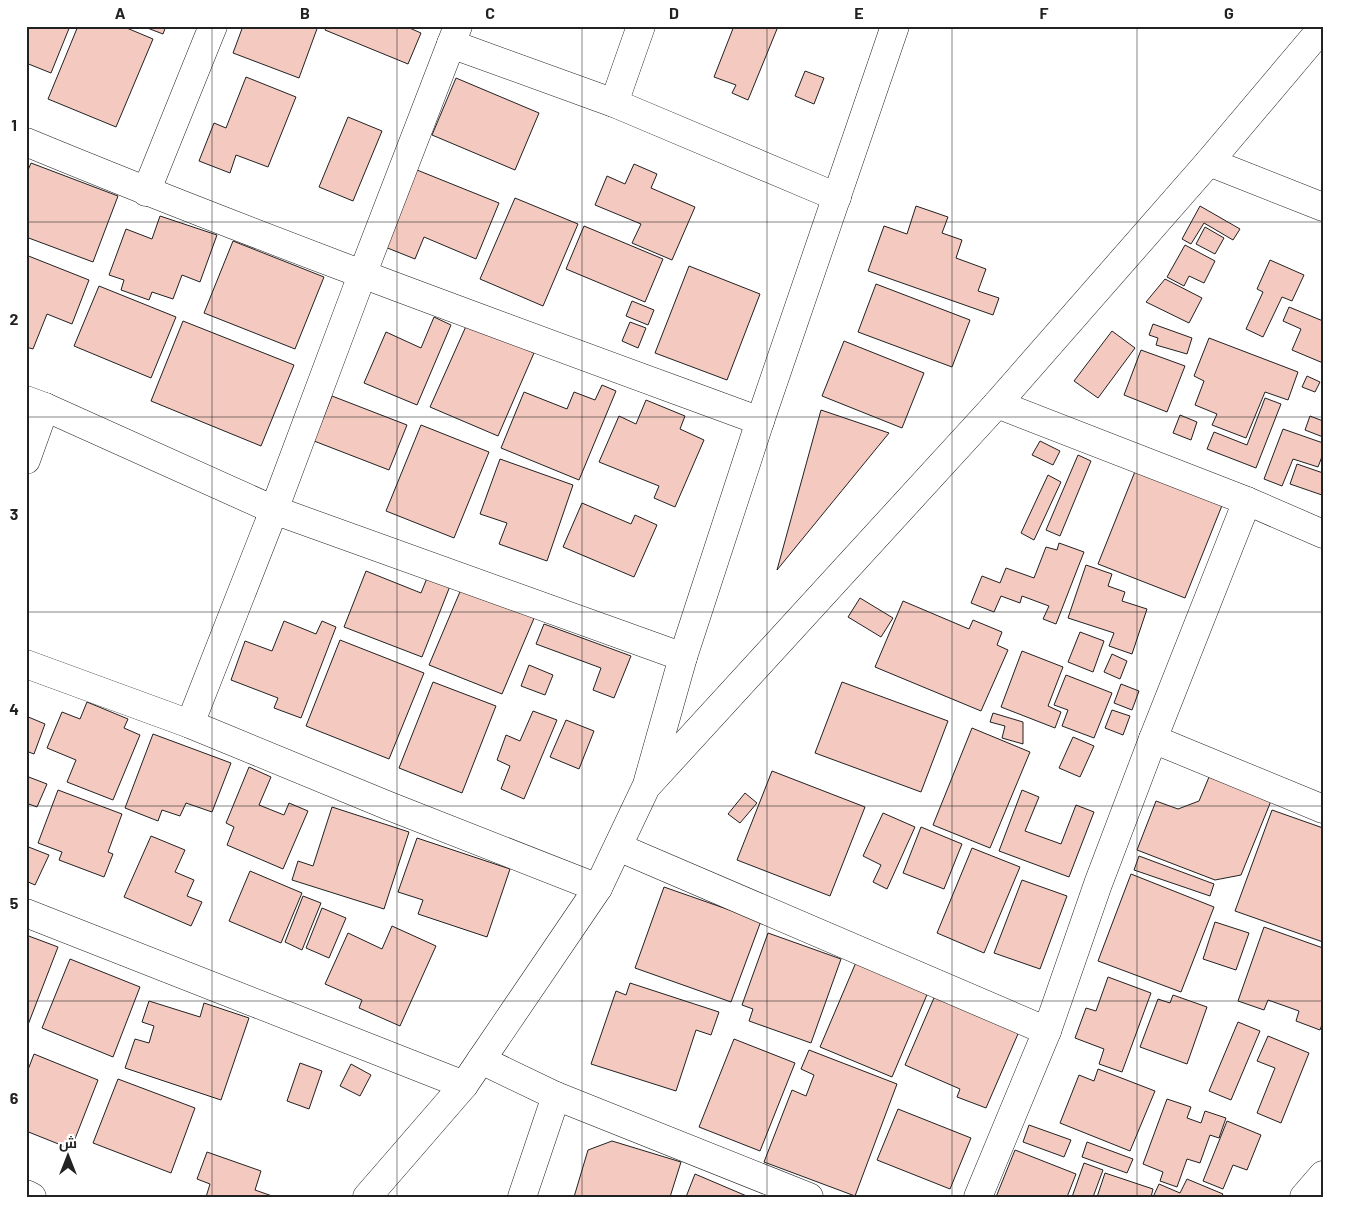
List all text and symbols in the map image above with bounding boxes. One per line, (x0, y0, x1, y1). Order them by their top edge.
text: A (115, 3, 126, 22)
text: B (300, 3, 310, 22)
text: C (485, 3, 495, 22)
text: D (669, 3, 679, 22)
text: E (854, 3, 864, 22)
text: F (1040, 3, 1049, 22)
text: G (1224, 3, 1234, 22)
text: 1 (11, 115, 17, 134)
text: 2 (10, 309, 19, 328)
text: 3 (10, 504, 18, 523)
text: 4 (9, 699, 19, 718)
text: 5 (10, 893, 19, 912)
text: 6 (10, 1088, 19, 1107)
north arrow (42, 1130, 92, 1180)
text: ش (59, 1134, 77, 1152)

